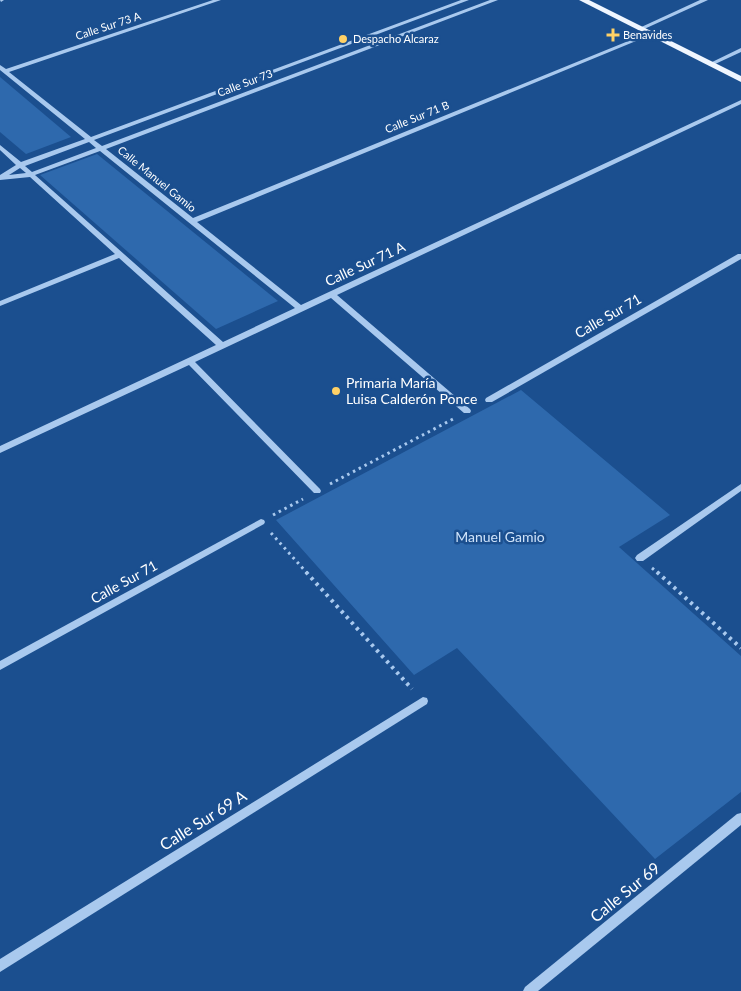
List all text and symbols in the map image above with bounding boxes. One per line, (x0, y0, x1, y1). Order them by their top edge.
street label: Calle Sur 73 A (74, 9, 143, 42)
place label: Benavides (623, 28, 673, 41)
marker: Benavides (607, 29, 619, 41)
place label: Despacho Alcaraz (353, 32, 439, 45)
marker: Despacho Alcaraz (337, 33, 349, 45)
street label: Calle Sur 73 (215, 66, 274, 99)
street label: Calle Sur 71 B (383, 98, 451, 135)
street label: Calle Manuel Gamio (116, 143, 199, 214)
street label: Calle Sur 71 A (322, 237, 408, 290)
street label: Calle Sur 71 (572, 290, 644, 341)
place label: Primaria María Luisa Calderón Ponce (346, 374, 477, 407)
marker: Primaria María Luisa Calderón Ponce (330, 385, 342, 397)
park label: Manuel Gamio (455, 528, 545, 545)
street label: Calle Sur 71 (87, 556, 160, 607)
street label: Calle Sur 69 A (156, 785, 250, 854)
street label: Calle Sur 69 (586, 858, 663, 926)

